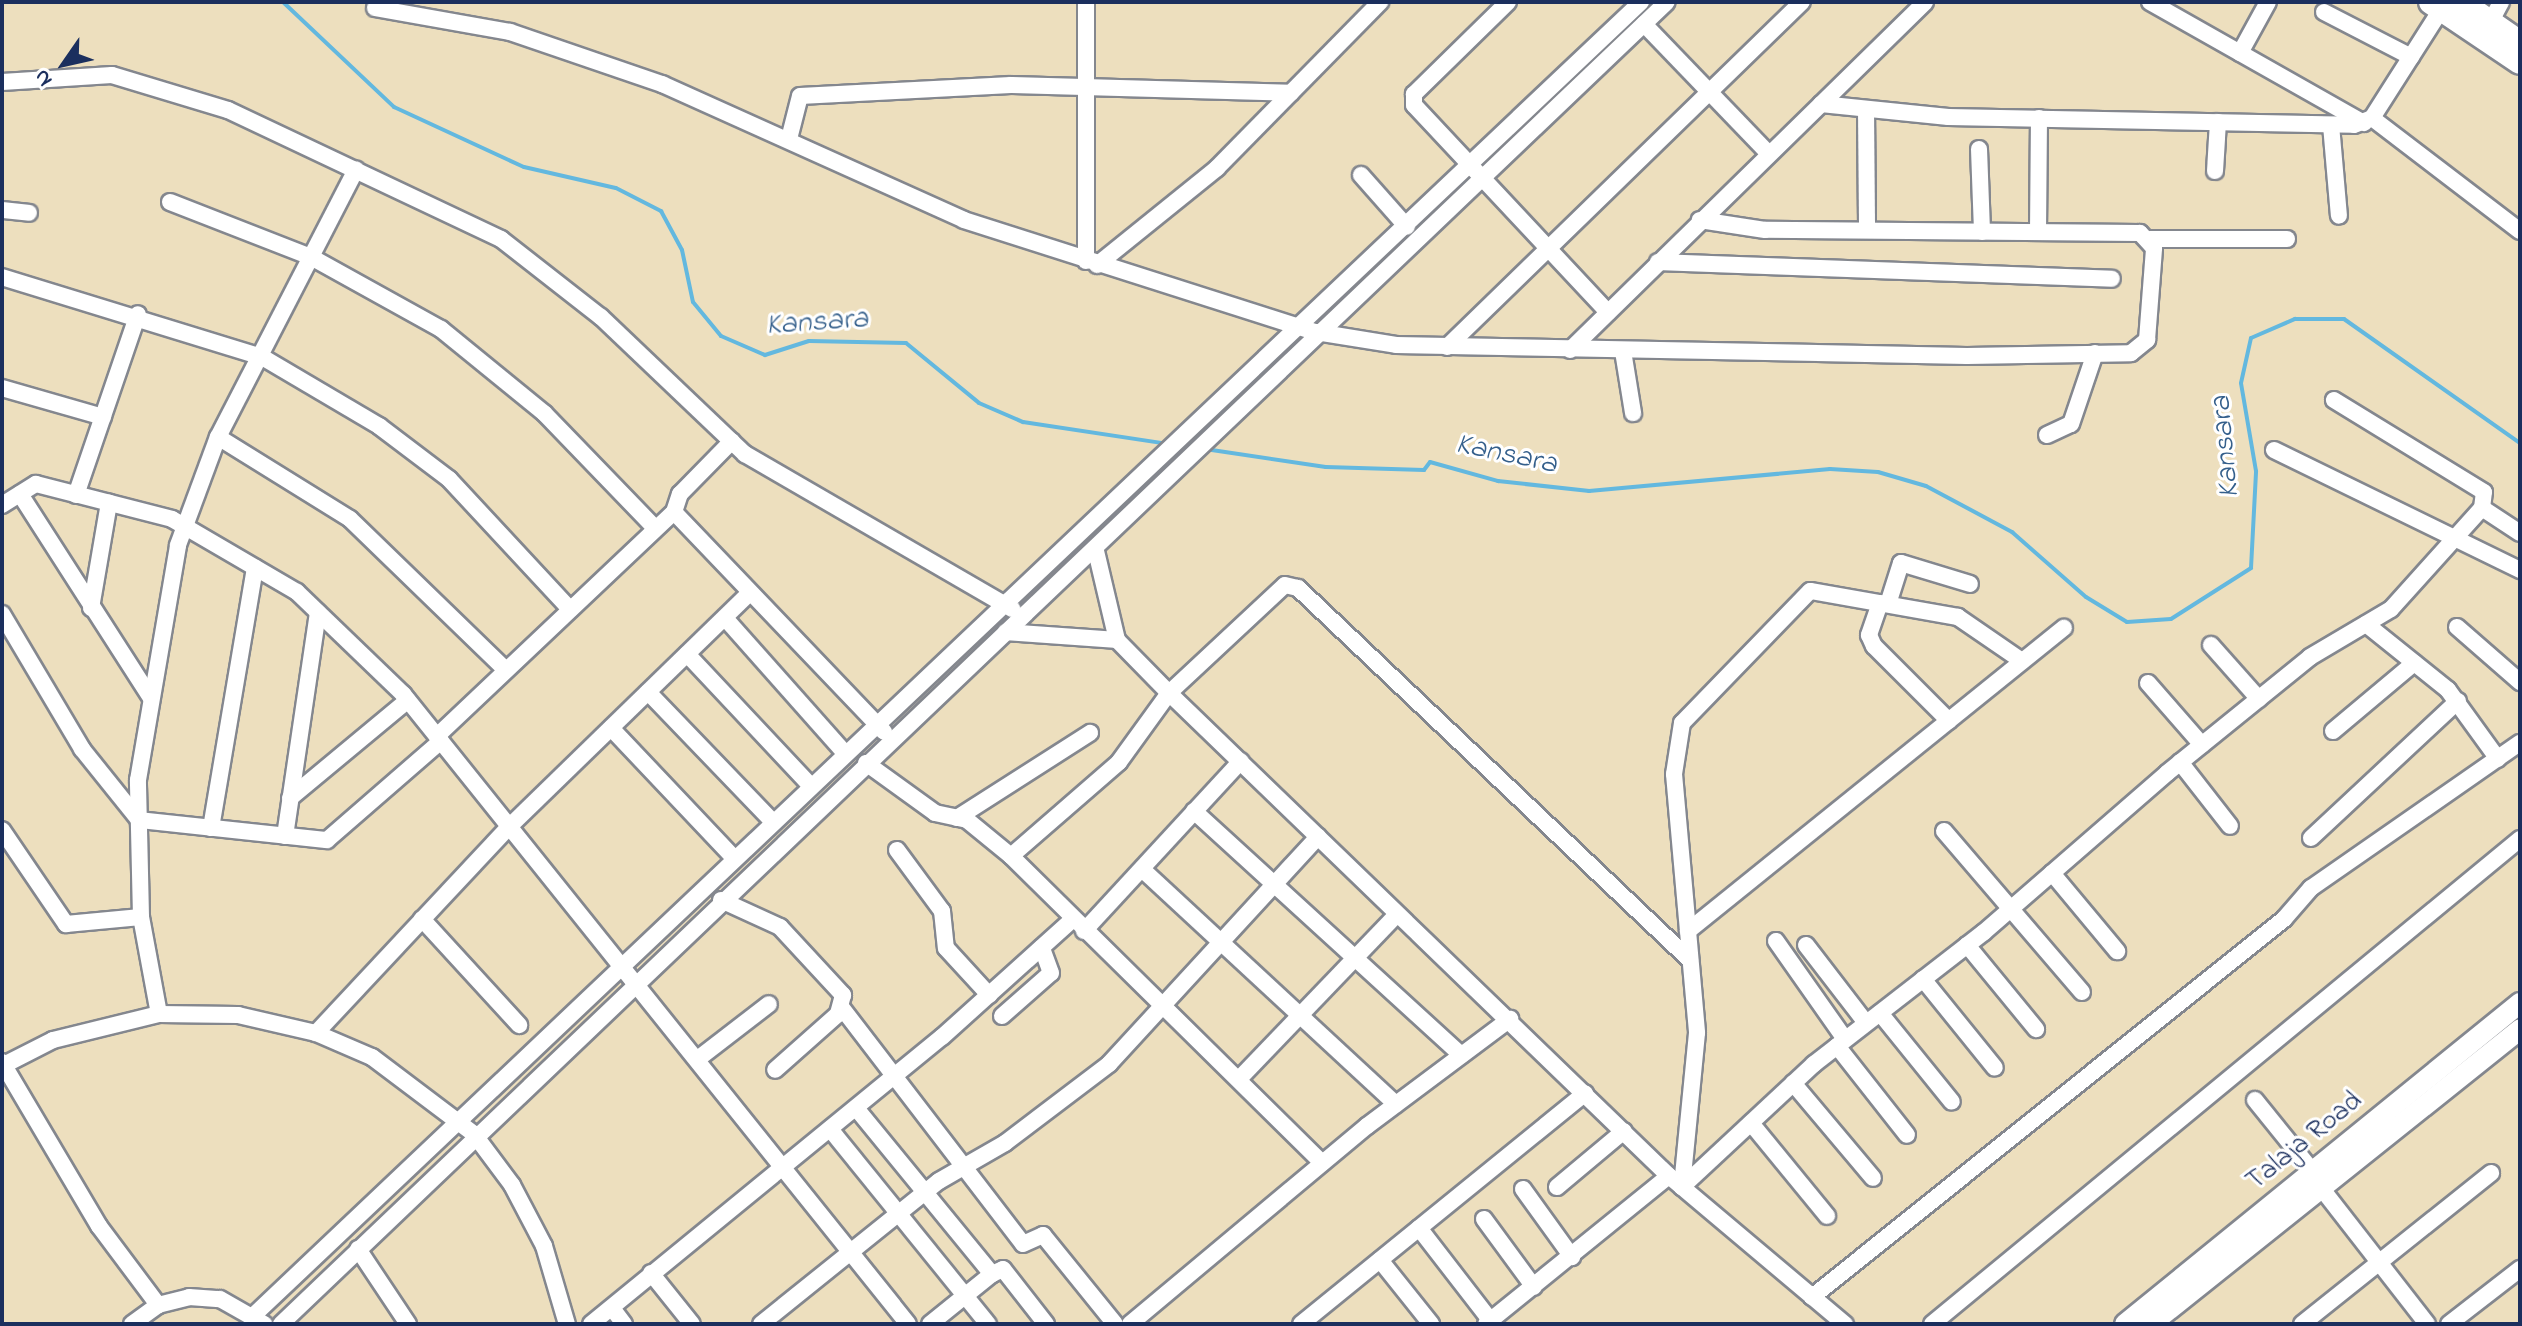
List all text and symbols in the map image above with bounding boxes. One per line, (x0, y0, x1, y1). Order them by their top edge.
north arrow (24, 24, 104, 104)
text: N (27, 62, 62, 93)
water label: Kansara (765, 301, 869, 345)
water label: Kansara (2204, 394, 2248, 500)
water label: Kansara (1452, 427, 1560, 483)
street label: Talaja Road (2240, 1085, 2370, 1199)

